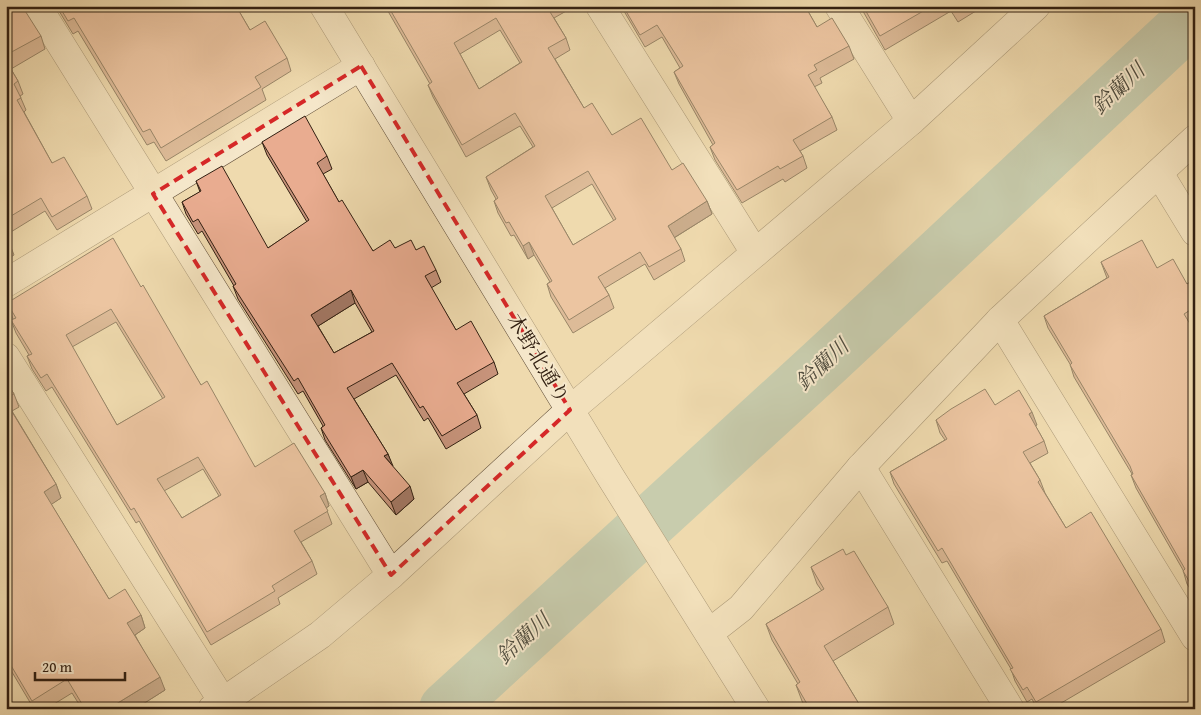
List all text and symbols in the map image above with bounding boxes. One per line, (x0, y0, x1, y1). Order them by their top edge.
water label: 鈴蘭川 (1084, 54, 1153, 121)
street label: 木野北通り (501, 308, 577, 408)
water label: 鈴蘭川 (788, 330, 857, 397)
water label: 鈴蘭川 (489, 604, 558, 671)
scale bar (35, 650, 125, 682)
text: 20 m (42, 656, 73, 677)

